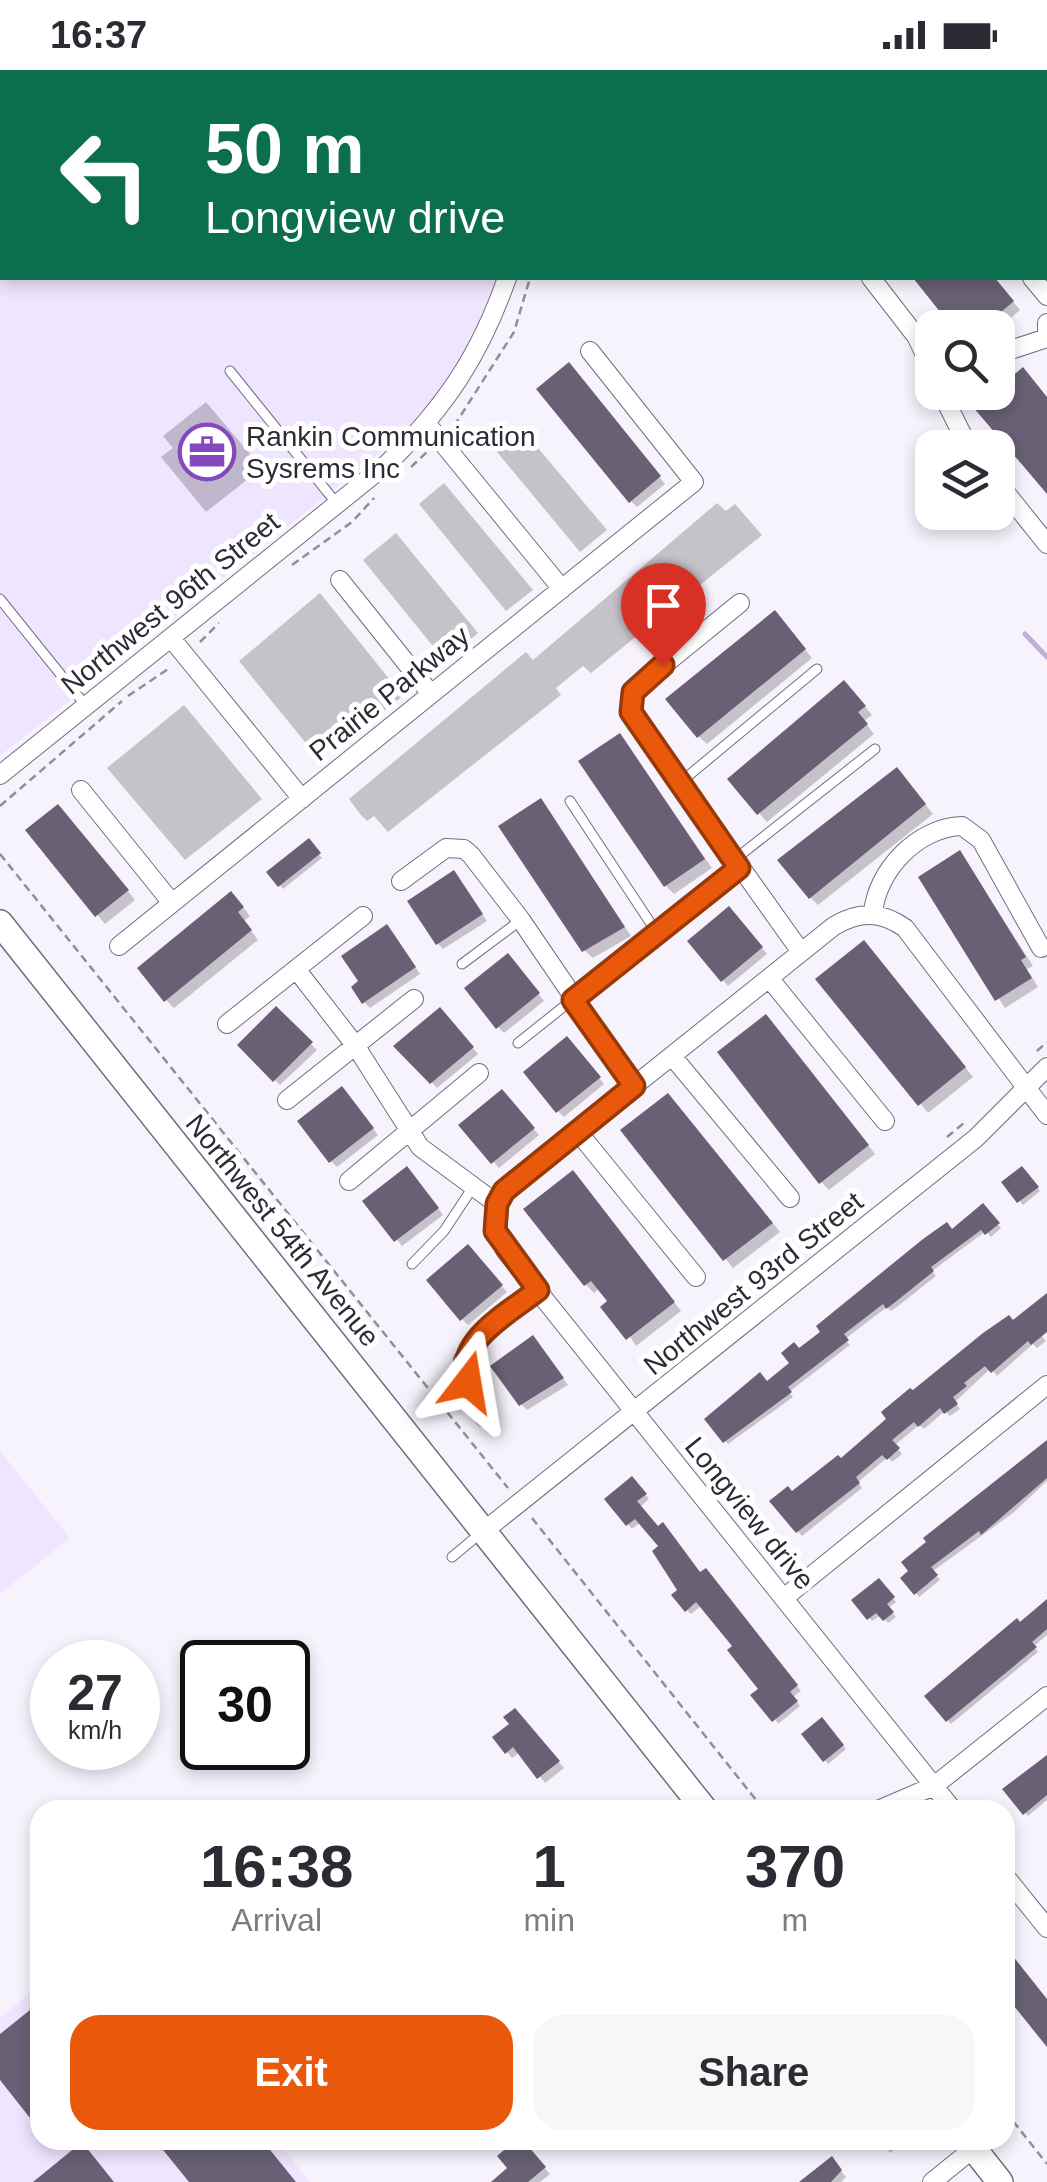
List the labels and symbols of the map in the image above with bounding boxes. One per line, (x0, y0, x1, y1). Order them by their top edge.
place label: Rankin Communication Sysrems Inc (246, 421, 535, 484)
office icon: Rankin Communication Sysrems Inc (177, 422, 237, 482)
street label: Northwest 96th Street (55, 506, 285, 701)
pin (621, 563, 706, 666)
street label: Prairie Parkway (303, 620, 475, 767)
street label: Northwest 54th Avenue (180, 1108, 386, 1352)
street label: Northwest 93rd Street (638, 1186, 869, 1381)
position arrow (416, 1330, 520, 1434)
street label: Longview drive (679, 1431, 820, 1596)
speed limit sign: 30 (180, 1640, 310, 1770)

